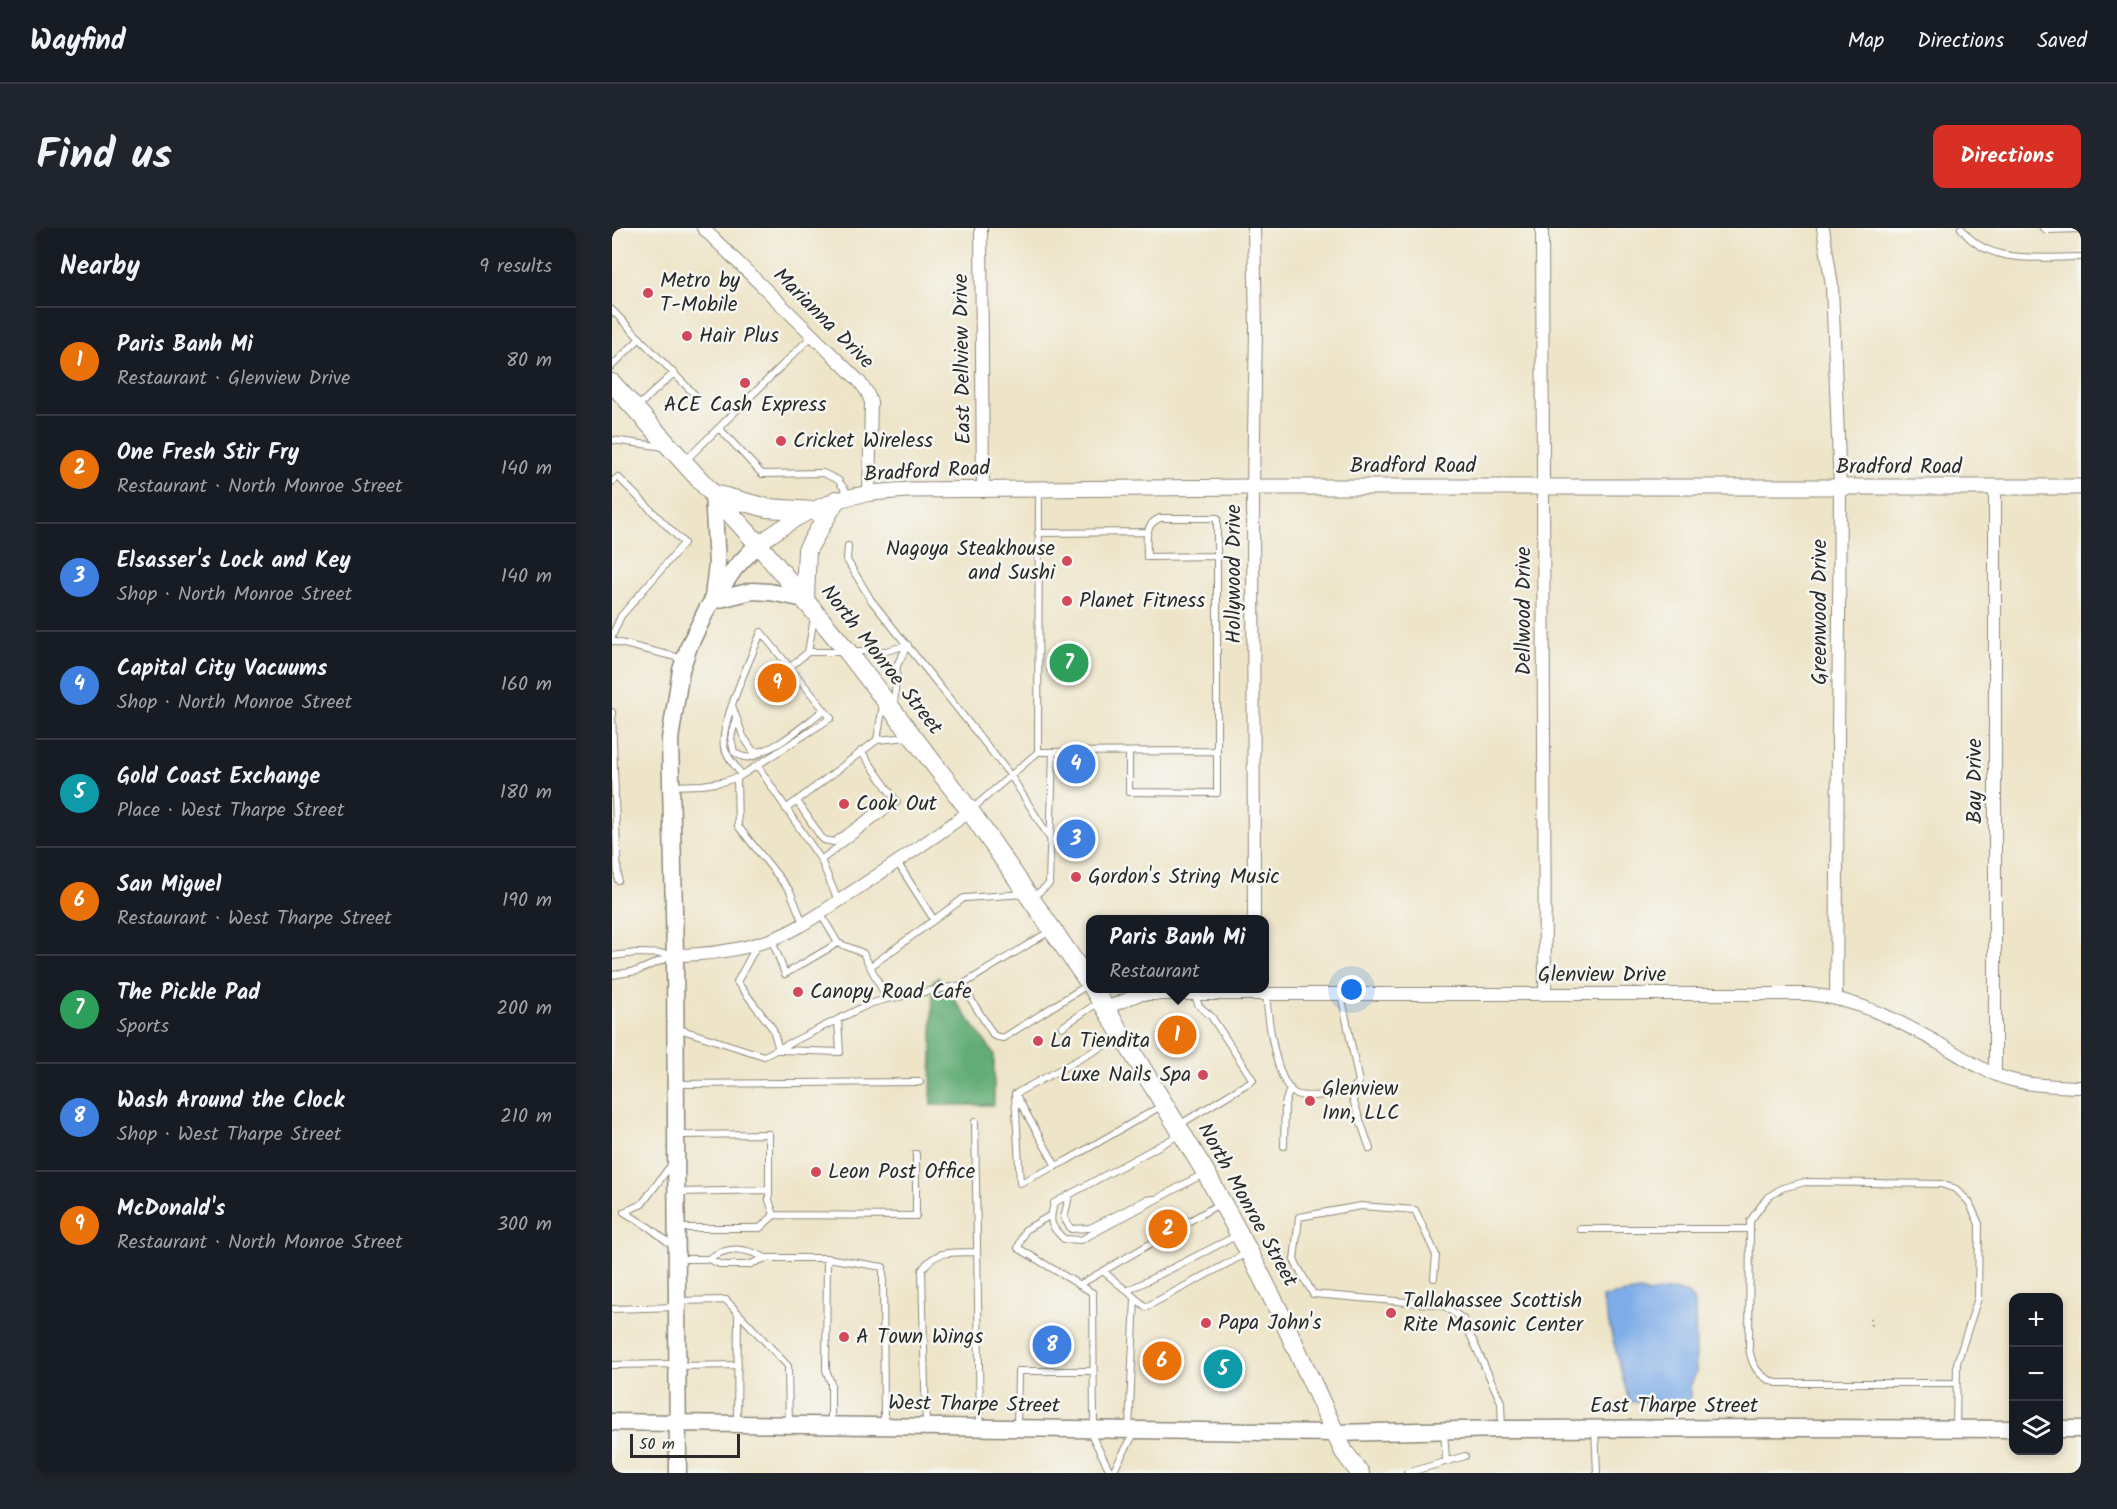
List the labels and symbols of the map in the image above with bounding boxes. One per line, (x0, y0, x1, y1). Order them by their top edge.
street label: Marianna Drive (764, 260, 882, 378)
place label: Metro by T-Mobile (660, 265, 740, 322)
street label: East Dellview Drive (945, 273, 981, 445)
marker: Metro by T-Mobile (641, 286, 655, 300)
place label: Hair Plus (699, 320, 779, 353)
marker: Hair Plus (680, 329, 694, 343)
marker: ACE Cash Express (738, 376, 752, 390)
place label: ACE Cash Express (664, 389, 826, 422)
place label: Cricket Wireless (793, 425, 933, 458)
marker: Cricket Wireless (774, 434, 788, 448)
street label: Bradford Road (1350, 450, 1477, 483)
street label: Bradford Road (1836, 451, 1963, 484)
street label: Bradford Road (863, 452, 991, 492)
street label: Hollywood Drive (1218, 504, 1251, 644)
place label: Nagoya Steakhouse and Sushi (886, 533, 1056, 590)
street label: Greenwood Drive (1804, 539, 1837, 685)
street label: Dellwood Drive (1508, 546, 1541, 676)
marker: Nagoya Steakhouse and Sushi (1060, 554, 1074, 568)
street label: North Monroe Street (812, 578, 951, 743)
place label: Planet Fitness (1079, 585, 1205, 618)
marker: Planet Fitness (1060, 594, 1074, 608)
pin: 7 (1050, 640, 1088, 686)
pin: 9 (758, 660, 796, 706)
street label: Bay Drive (1959, 738, 1992, 824)
pin: 4 (1056, 742, 1096, 786)
place label: Cook Out (856, 788, 938, 821)
marker: Cook Out (837, 797, 851, 811)
pin: 3 (1056, 816, 1096, 862)
place label: Gordon's String Music (1088, 861, 1280, 894)
marker: Gordon's String Music (1069, 870, 1083, 884)
street label: Glenview Drive (1538, 959, 1667, 992)
your location (1337, 975, 1366, 1004)
place label: Canopy Road Cafe (810, 976, 972, 1009)
marker: Canopy Road Cafe (791, 985, 805, 999)
pin: 1 (1158, 1012, 1196, 1058)
place label: La Tiendita (1050, 1025, 1150, 1058)
marker: La Tiendita (1031, 1034, 1045, 1048)
place label: Luxe Nails Spa (1060, 1059, 1191, 1092)
marker: Luxe Nails Spa (1196, 1068, 1210, 1082)
place label: Glenview Inn, LLC (1322, 1073, 1400, 1130)
marker: Glenview Inn, LLC (1303, 1094, 1317, 1108)
street label: North Monroe Street (1188, 1117, 1306, 1294)
place label: Leon Post Office (828, 1156, 976, 1189)
marker: Leon Post Office (809, 1165, 823, 1179)
pin: 2 (1148, 1206, 1188, 1252)
place label: Tallahassee Scottish Rite Masonic Center (1403, 1285, 1584, 1342)
marker: Tallahassee Scottish Rite Masonic Center (1384, 1306, 1398, 1320)
place label: Papa John's (1218, 1307, 1321, 1340)
marker: Papa John's (1199, 1316, 1213, 1330)
place label: A Town Wings (856, 1321, 983, 1354)
pin: 8 (1032, 1322, 1072, 1368)
marker: A Town Wings (837, 1330, 851, 1344)
pin: 6 (1142, 1338, 1182, 1384)
pin: 5 (1204, 1346, 1242, 1392)
street label: West Tharpe Street (888, 1387, 1061, 1423)
street label: East Tharpe Street (1590, 1390, 1759, 1423)
scale bar (630, 1431, 740, 1458)

